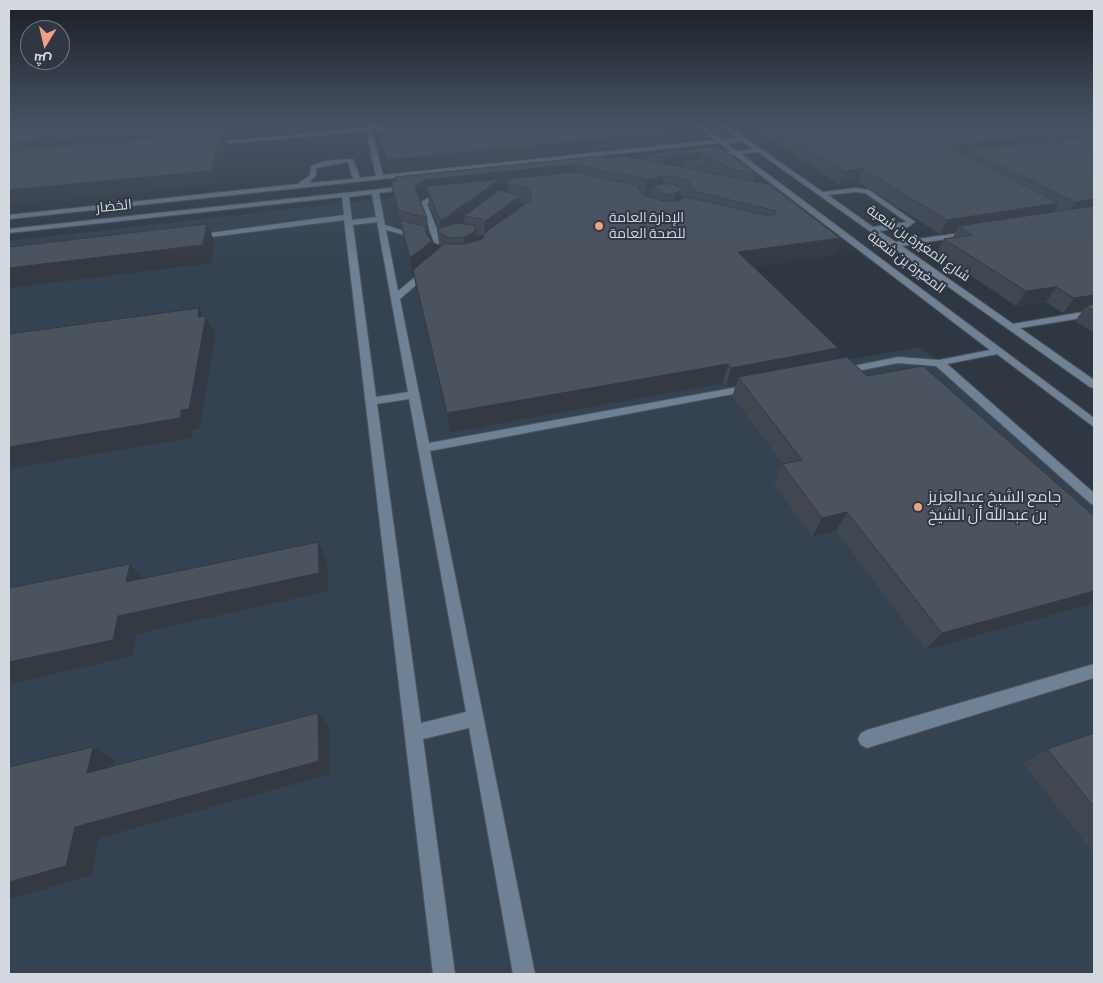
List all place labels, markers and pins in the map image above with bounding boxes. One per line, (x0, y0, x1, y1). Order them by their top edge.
place label: الإدارة العامة للصحة العامة (609, 210, 686, 242)
marker: الإدارة العامة للصحة العامة (593, 220, 605, 232)
place label: جامع الشيخ عبدالعزيز بن عبدالله أل الشيخ (928, 488, 1061, 526)
marker: جامع الشيخ عبدالعزيز بن عبدالله أل الشيخ (912, 501, 924, 513)

